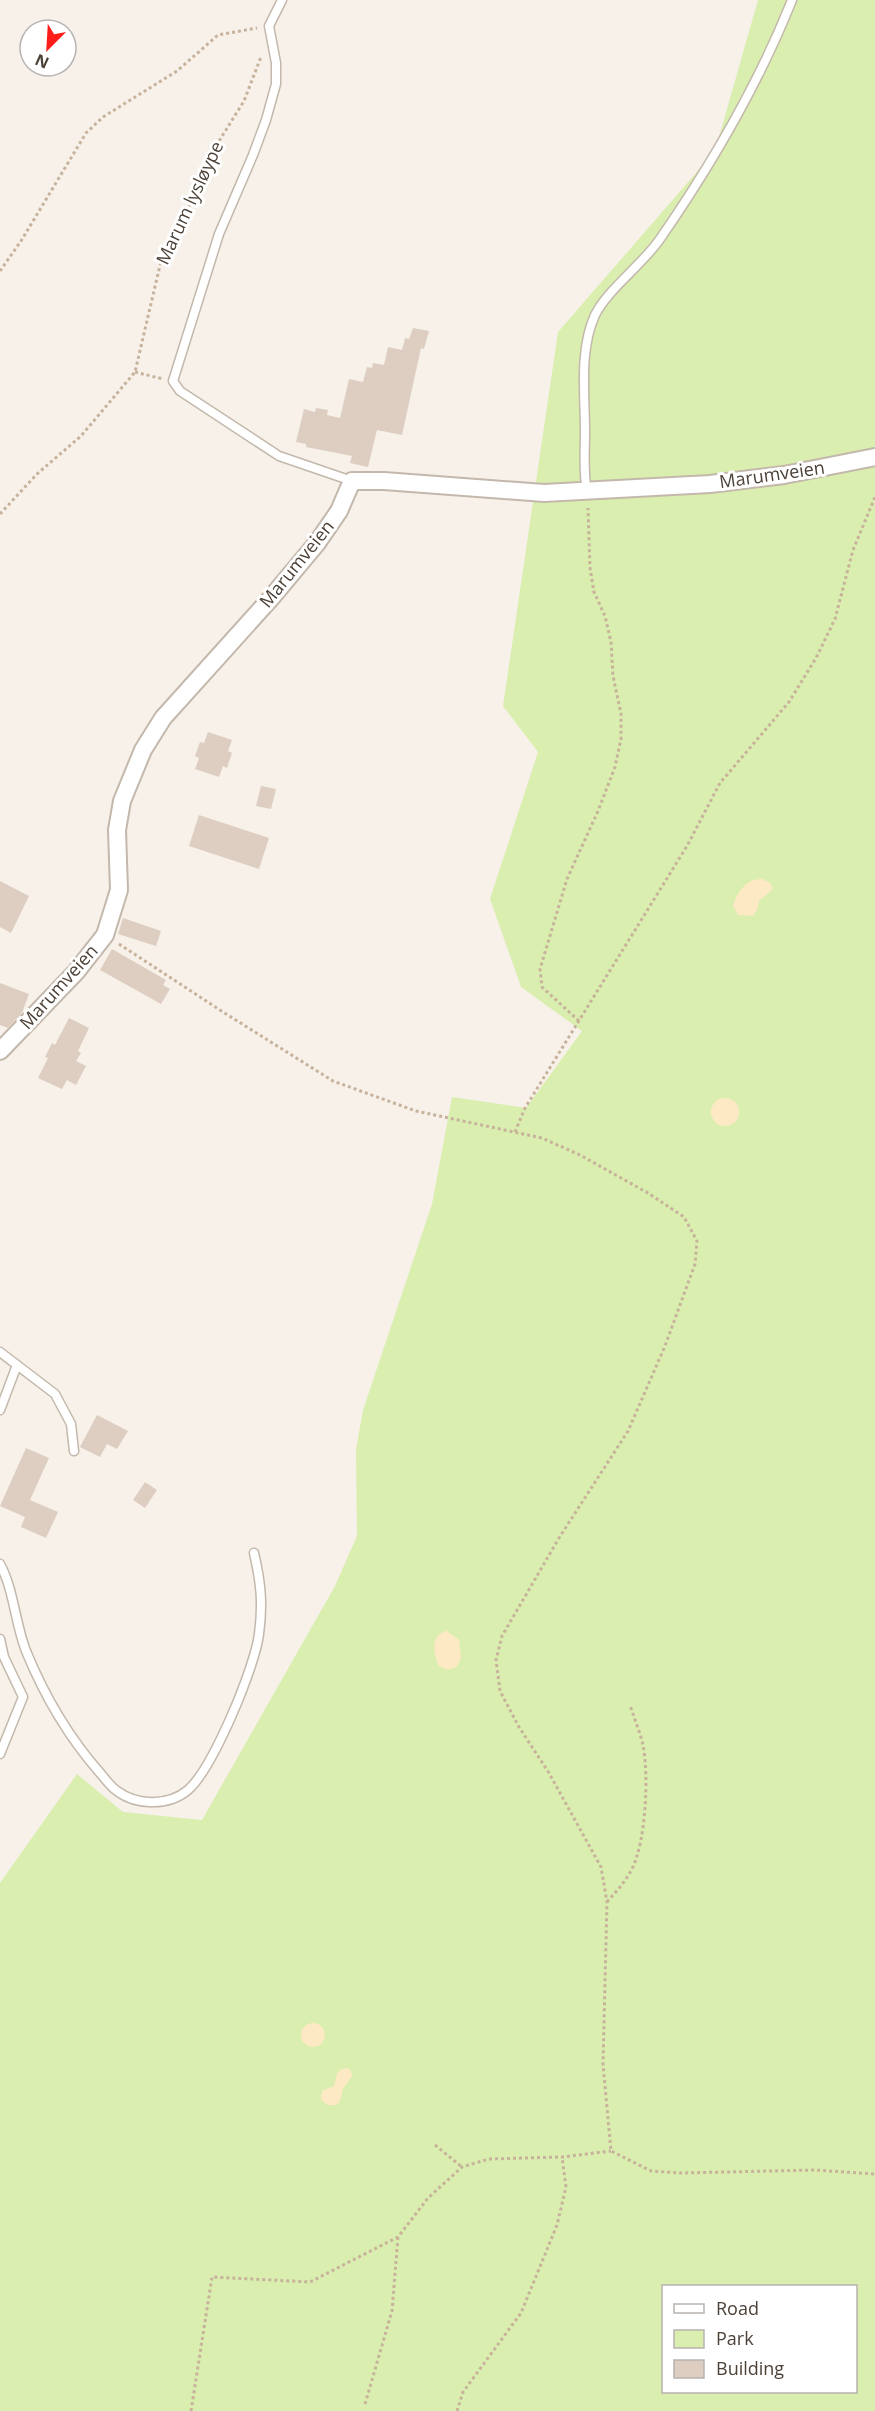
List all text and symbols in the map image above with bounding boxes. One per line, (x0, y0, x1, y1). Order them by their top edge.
north arrow (18, 18, 78, 78)
text: N (31, 49, 52, 74)
street label: Marum lysløype (150, 137, 228, 268)
street label: Marumveien (718, 455, 826, 493)
street label: Marumveien (254, 515, 339, 612)
street label: Marumveien (14, 939, 103, 1034)
legend (662, 2285, 857, 2393)
text: Road (716, 2296, 759, 2320)
text: Park (716, 2326, 754, 2350)
text: Building (716, 2356, 784, 2380)

